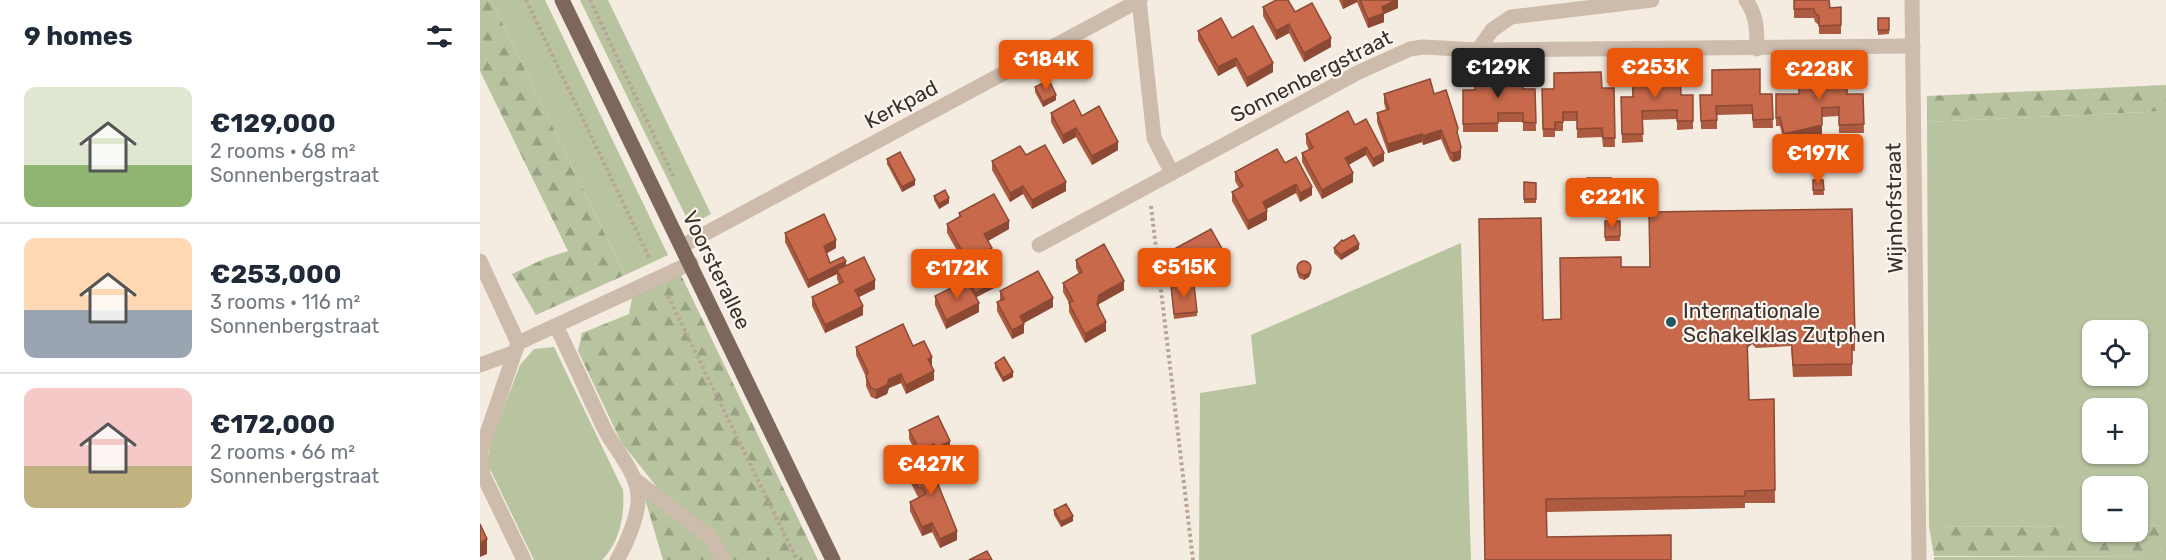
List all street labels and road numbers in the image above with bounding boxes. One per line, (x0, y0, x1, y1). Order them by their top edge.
street label: Sonnenbergstraat (1226, 25, 1396, 127)
street label: Kerkpad (860, 74, 942, 134)
street label: Wijnhofstraat (1880, 142, 1908, 274)
street label: Voorsterallee (678, 207, 756, 333)

